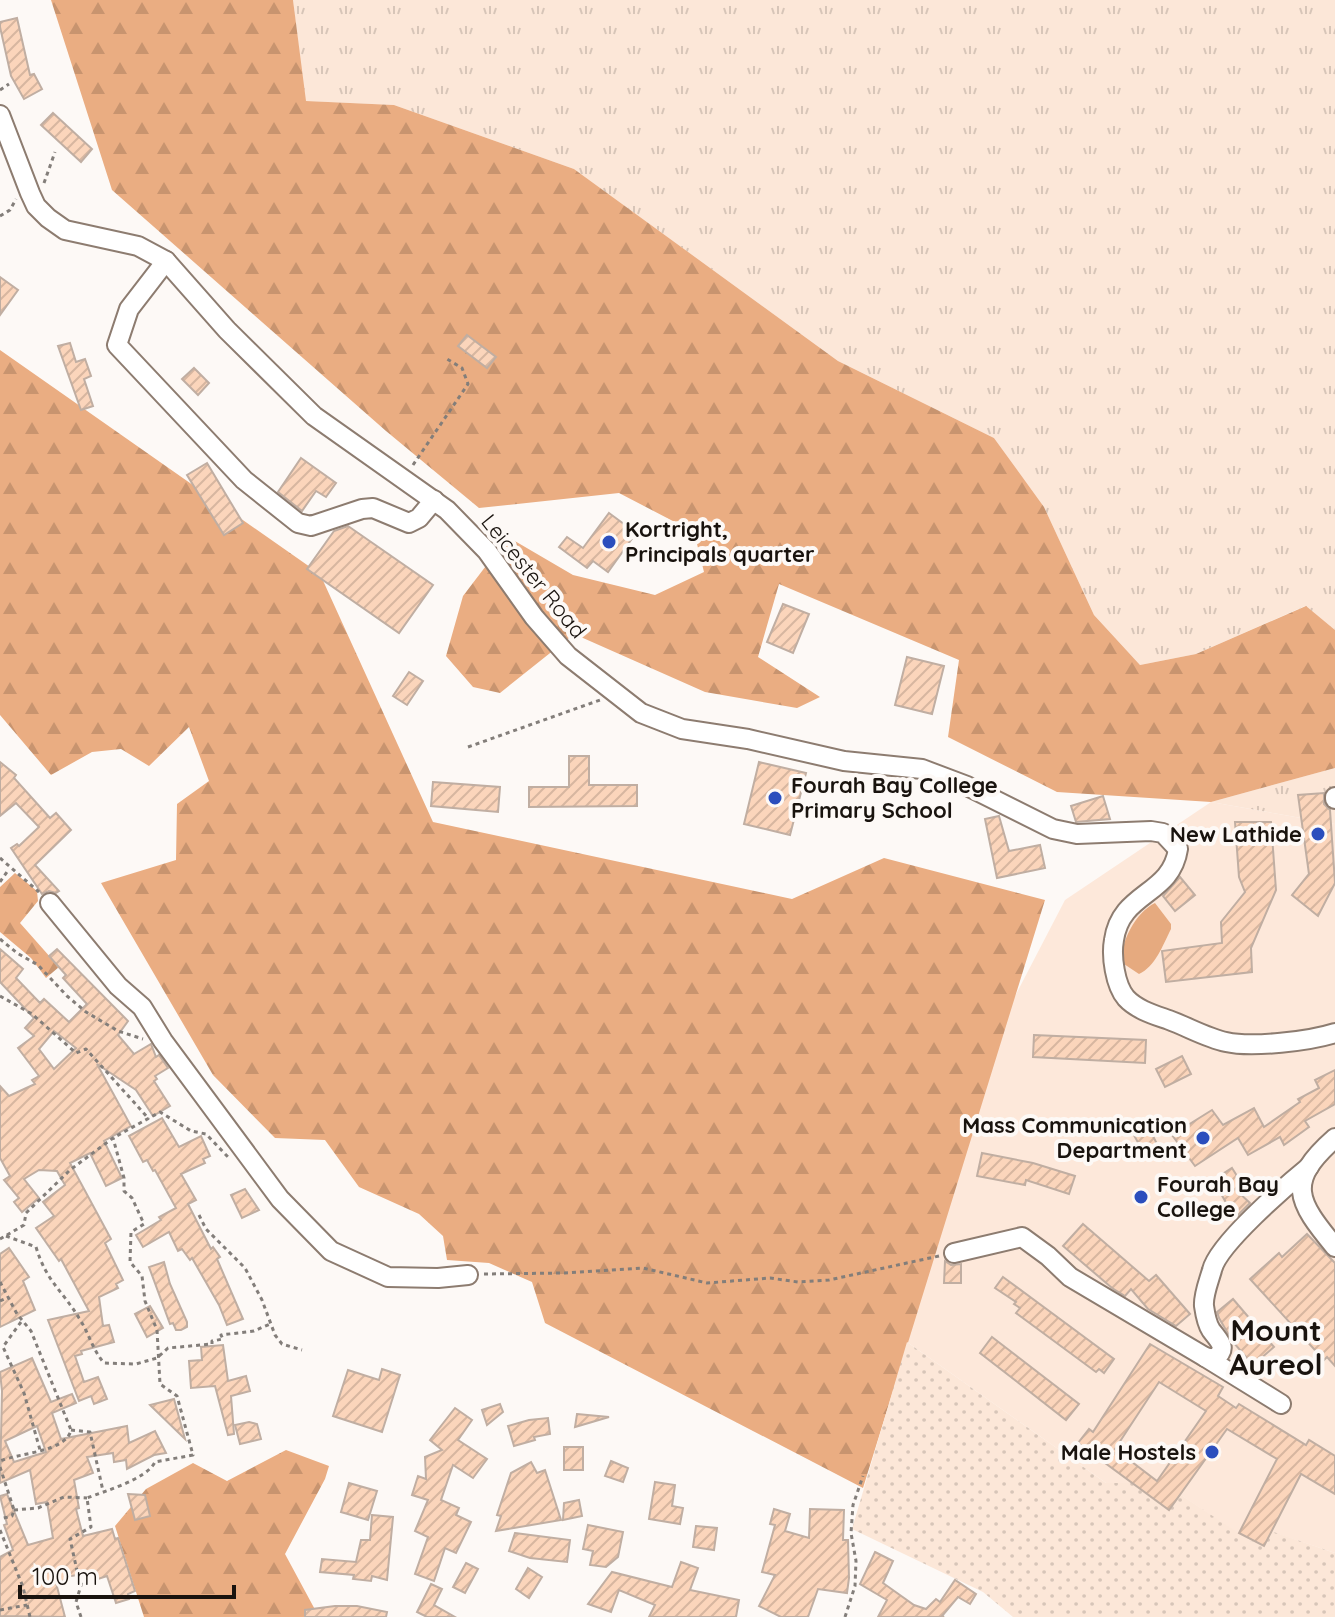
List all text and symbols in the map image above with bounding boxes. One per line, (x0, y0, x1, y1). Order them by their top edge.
street label: Leicester Road (475, 508, 593, 644)
place label: Kortright, Principals quarter (625, 515, 815, 568)
marker: Kortright, Principals quarter (600, 533, 618, 551)
place label: Fourah Bay College Primary School (791, 771, 998, 824)
marker: Fourah Bay College Primary School (766, 789, 784, 807)
place label: New Lathide (1170, 820, 1302, 848)
marker: New Lathide (1309, 825, 1327, 843)
place label: Mass Communication Department (962, 1111, 1187, 1164)
marker: Mass Communication Department (1194, 1129, 1212, 1147)
place label: Fourah Bay College (1157, 1170, 1279, 1223)
marker: Fourah Bay College (1132, 1188, 1150, 1206)
district label: Mount Aureol (1229, 1311, 1323, 1383)
place label: Male Hostels (1061, 1438, 1196, 1466)
marker: Male Hostels (1203, 1443, 1221, 1461)
scale bar (20, 1549, 234, 1599)
text: 100 m (32, 1561, 98, 1591)

